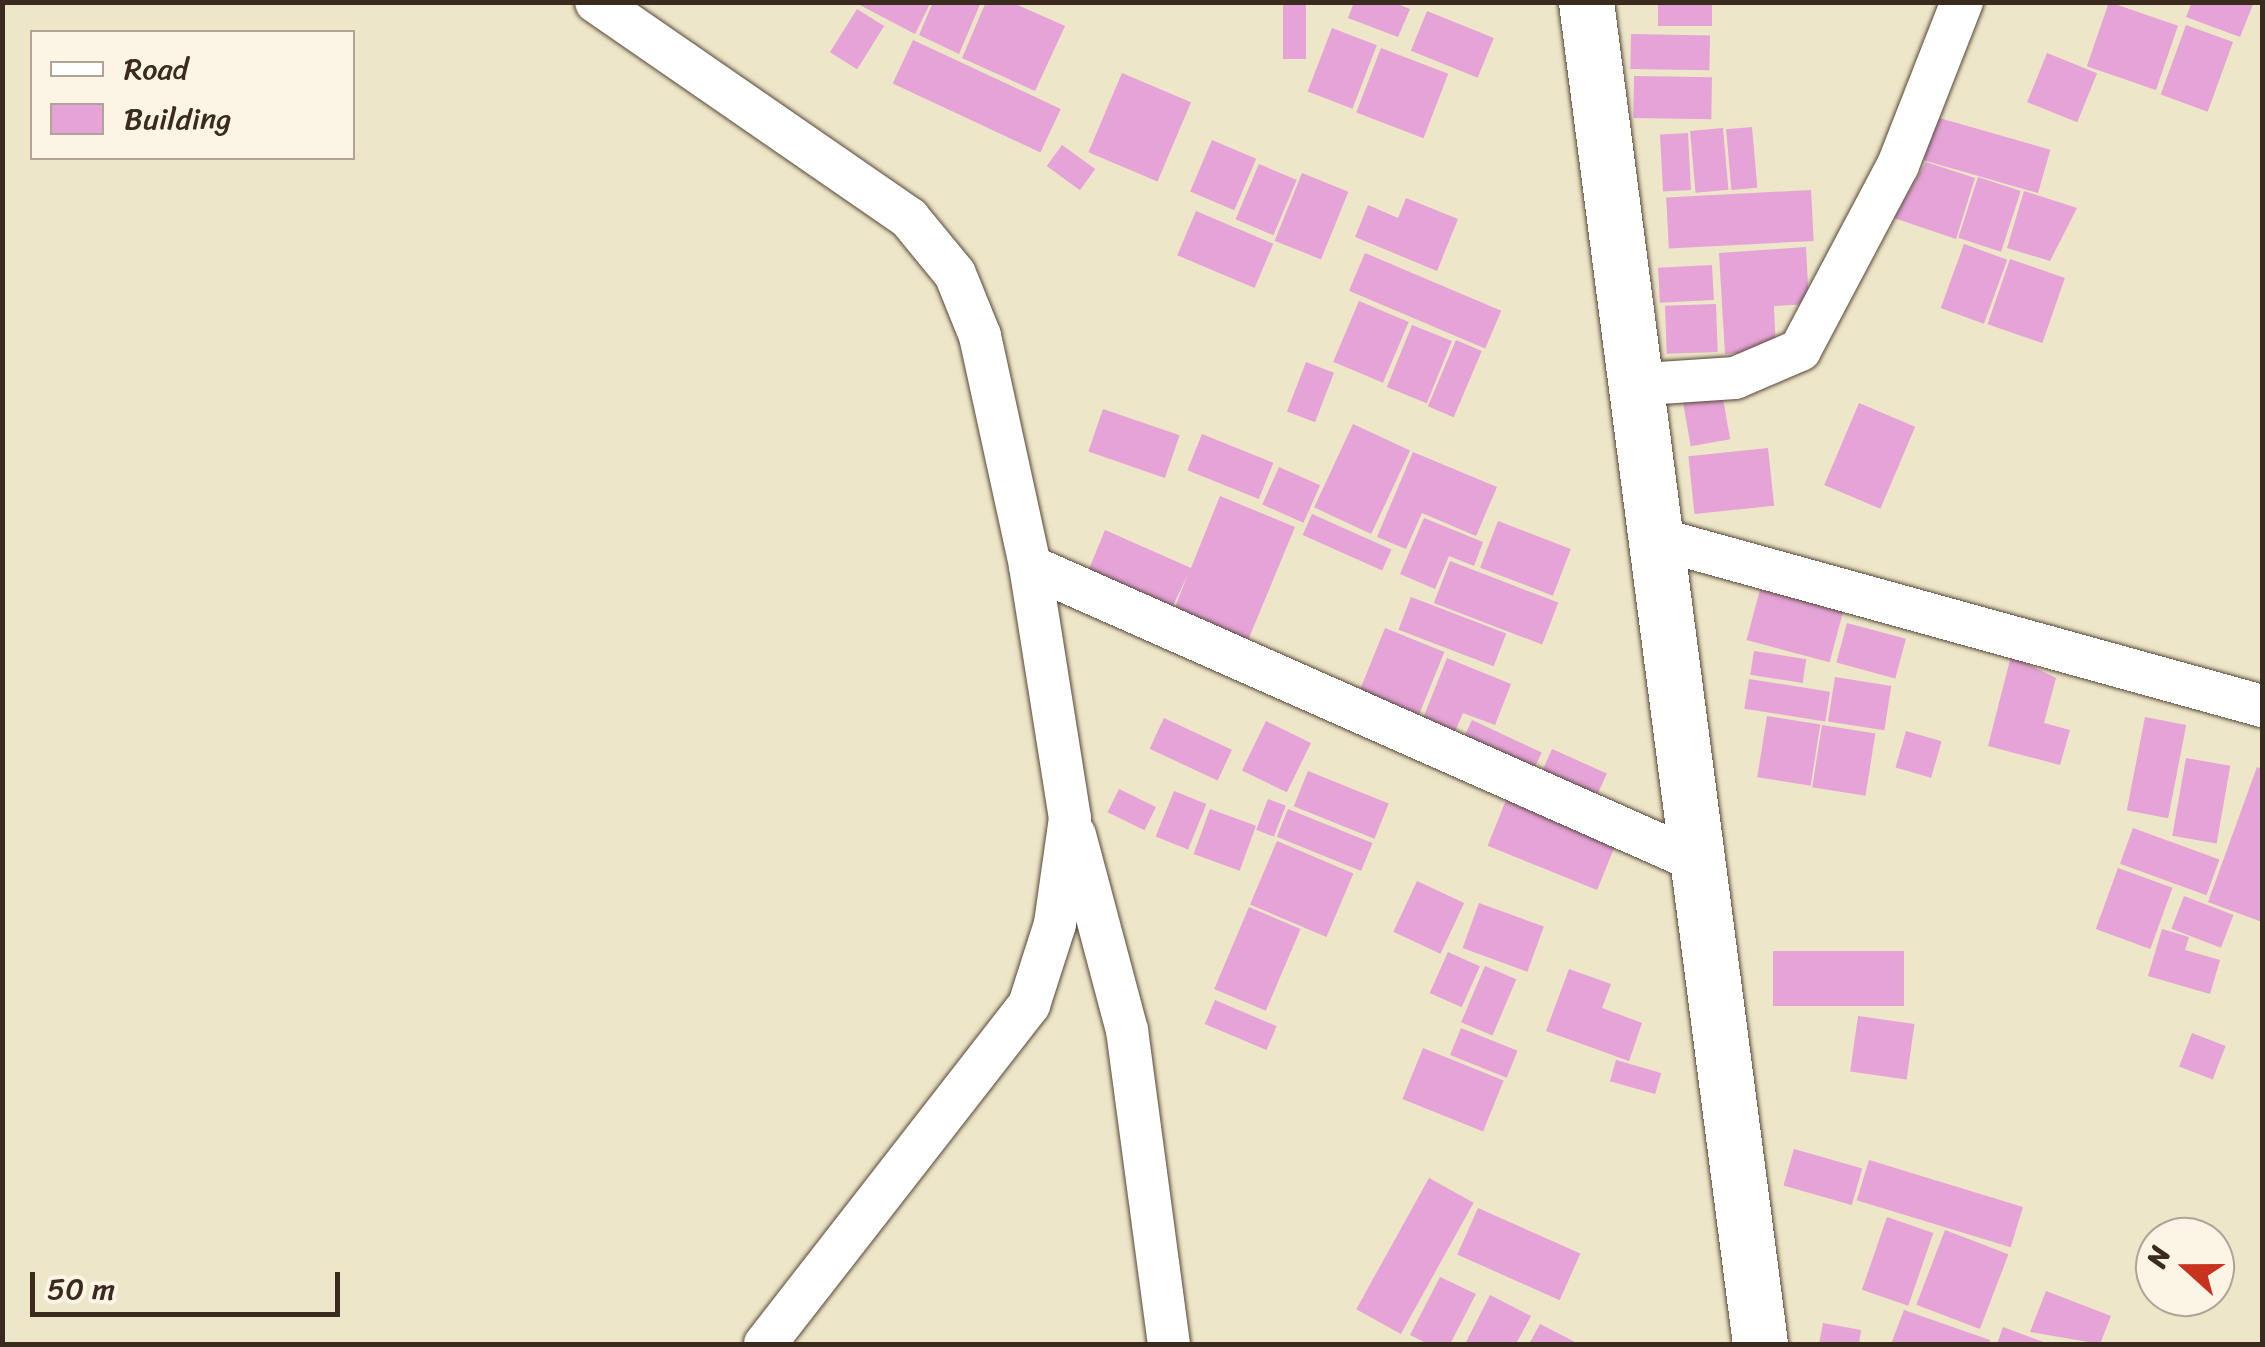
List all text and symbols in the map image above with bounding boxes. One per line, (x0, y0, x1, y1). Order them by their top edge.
legend (30, 30, 355, 160)
text: Road (124, 42, 188, 96)
text: Building (124, 92, 231, 146)
north arrow (2135, 1217, 2235, 1317)
text: N (2132, 1239, 2185, 1275)
scale bar (35, 1252, 345, 1314)
text: 50 m (47, 1262, 115, 1316)

